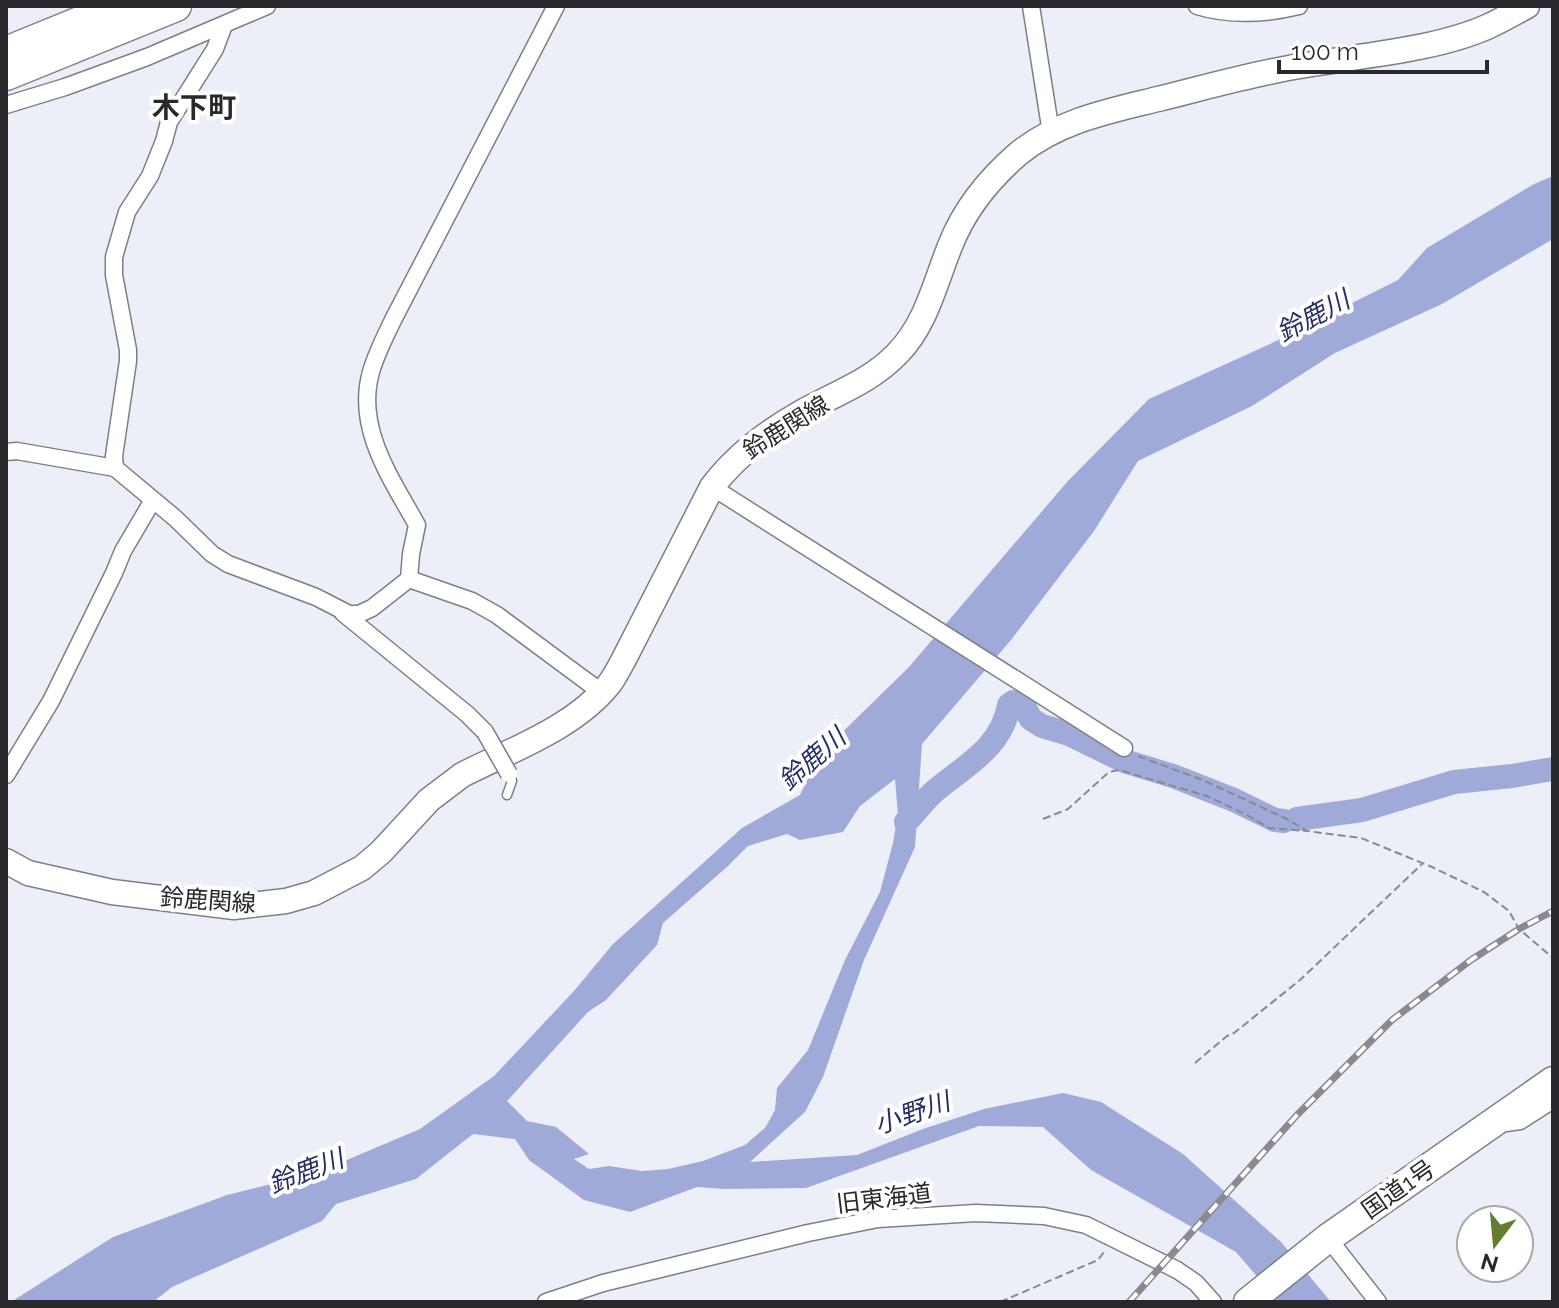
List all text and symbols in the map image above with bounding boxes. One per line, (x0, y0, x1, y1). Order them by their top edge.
scale bar (1279, 24, 1487, 74)
text: 100 m (1291, 37, 1359, 66)
district label: 木下町 (152, 91, 236, 124)
water label: 鈴鹿川 (1272, 283, 1357, 348)
street label: 鈴鹿関線 (738, 389, 834, 465)
water label: 鈴鹿川 (773, 720, 854, 796)
street label: 鈴鹿関線 (159, 882, 257, 918)
water label: 小野川 (870, 1085, 957, 1140)
water label: 鈴鹿川 (264, 1142, 351, 1199)
street label: 国道1号 (1356, 1154, 1440, 1224)
street label: 旧東海道 (835, 1178, 933, 1218)
north arrow (1455, 1204, 1535, 1284)
text: N (1478, 1248, 1501, 1278)

